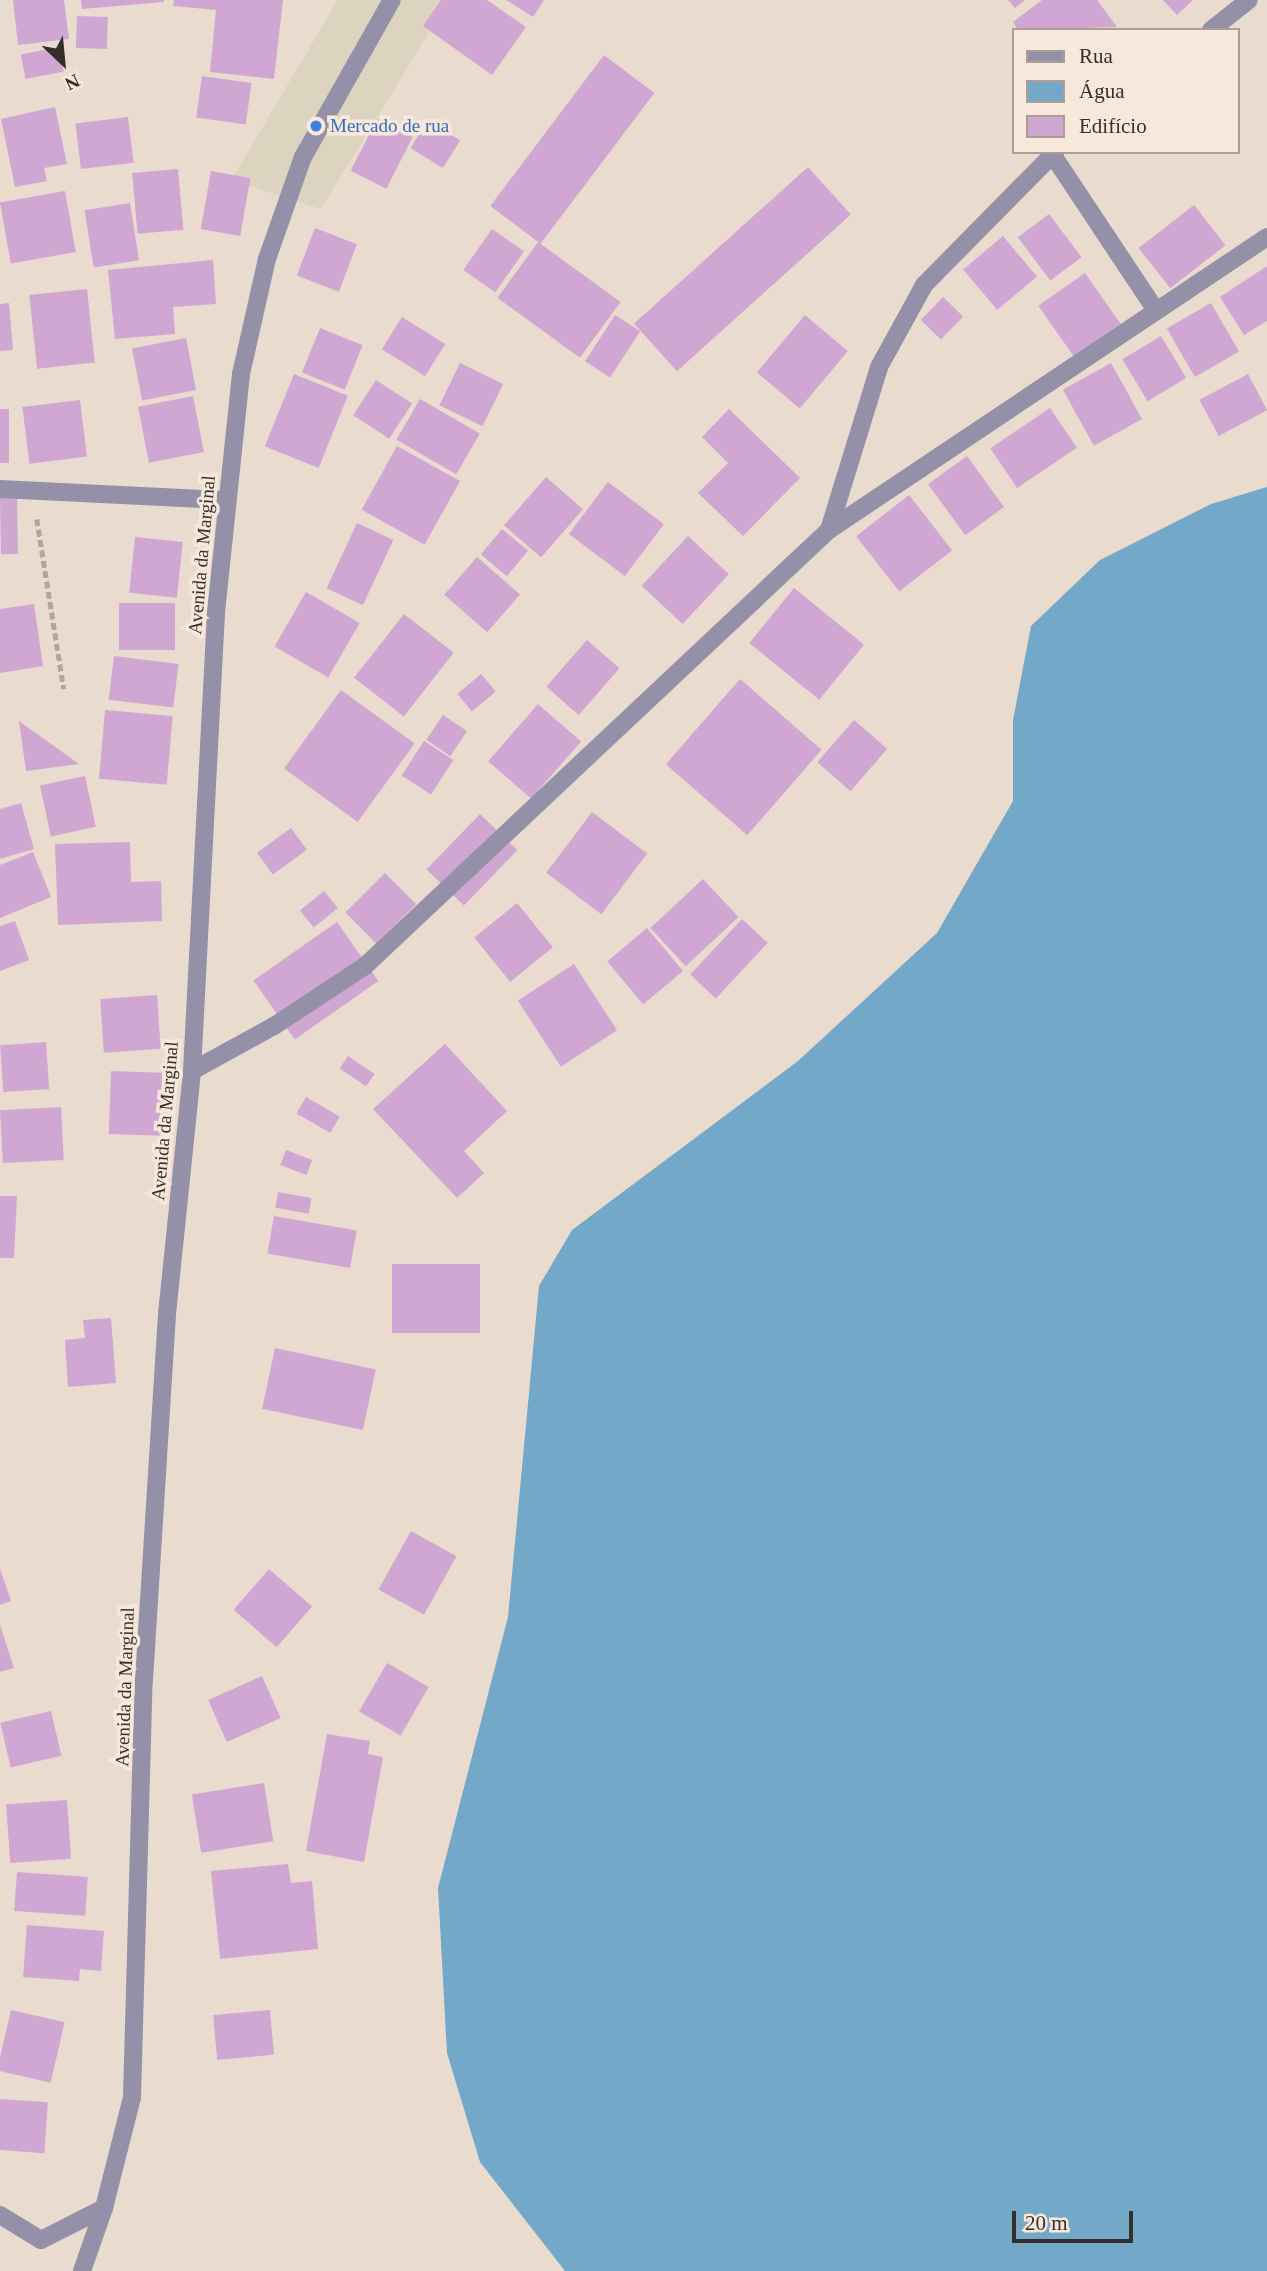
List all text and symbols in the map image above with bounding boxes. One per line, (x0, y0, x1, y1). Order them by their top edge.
north arrow (28, 28, 98, 98)
legend (1012, 28, 1239, 154)
text: Rua (1079, 44, 1113, 68)
text: N (62, 70, 83, 95)
text: Água (1079, 79, 1125, 103)
text: Edifício (1079, 114, 1147, 138)
place label: Mercado de rua (330, 115, 449, 137)
marker: Mercado de rua (308, 118, 324, 134)
street label: Avenida da Marginal (184, 474, 220, 636)
street label: Avenida da Marginal (147, 1040, 183, 1202)
street label: Avenida da Marginal (111, 1607, 139, 1767)
scale bar (1015, 2198, 1136, 2242)
text: 20 m (1025, 2211, 1068, 2235)

